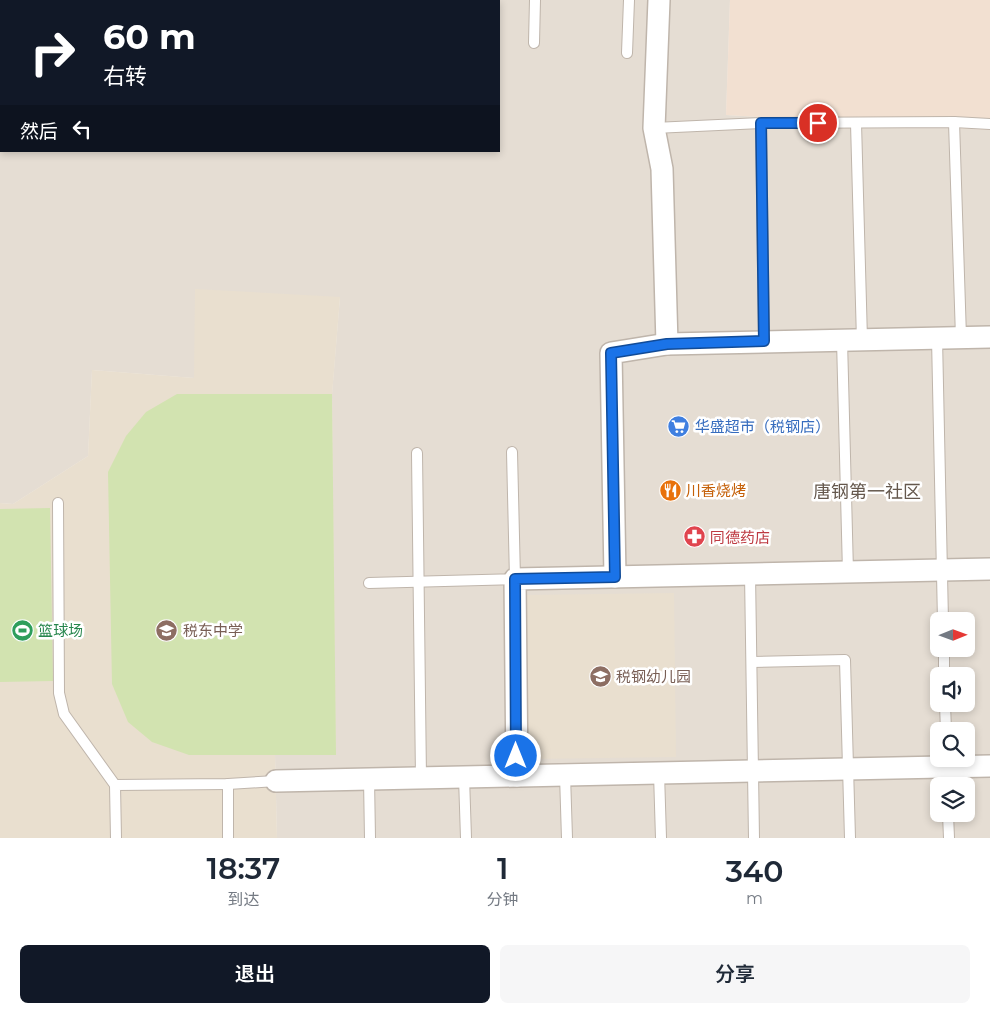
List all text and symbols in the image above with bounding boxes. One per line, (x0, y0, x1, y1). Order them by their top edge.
text: 60 m (103, 15, 196, 58)
icon: right (20, 20, 85, 85)
text: 右转 (103, 63, 147, 90)
pin (797, 102, 839, 144)
icon: arrive (804, 109, 832, 137)
icon: left (68, 115, 96, 143)
text: 然后 (20, 120, 58, 143)
supermarket icon: 华盛超市（税钢店） (667, 414, 691, 438)
place label: 华盛超市（税钢店） (695, 417, 830, 436)
restaurant icon: 川香烧烤 (658, 478, 682, 502)
place label: 川香烧烤 (686, 481, 746, 500)
district label: 唐钢第一社区 (813, 481, 921, 503)
pharmacy icon: 同德药店 (682, 525, 706, 549)
place label: 同德药店 (710, 528, 770, 547)
north arrow (930, 612, 975, 658)
map controls (930, 612, 975, 822)
sports icon: 篮球场 (10, 618, 34, 642)
school or university icon: 税东中学 (155, 618, 179, 642)
place label: 篮球场 (38, 621, 83, 640)
place label: 税东中学 (183, 621, 243, 640)
school or university icon: 税钢幼儿园 (588, 664, 612, 688)
place label: 税钢幼儿园 (616, 667, 691, 686)
button: sound (930, 667, 975, 712)
button: search (930, 722, 975, 767)
position arrow (489, 729, 541, 781)
button: layers (930, 777, 975, 822)
text: 18:37 (207, 850, 280, 887)
text: 1 (497, 850, 509, 887)
text: 340 (725, 853, 783, 890)
text: m (746, 889, 763, 908)
text: 到达 (227, 890, 259, 909)
text: 分钟 (487, 890, 519, 909)
button: 退出 (20, 945, 490, 1003)
button: 分享 (500, 945, 970, 1003)

